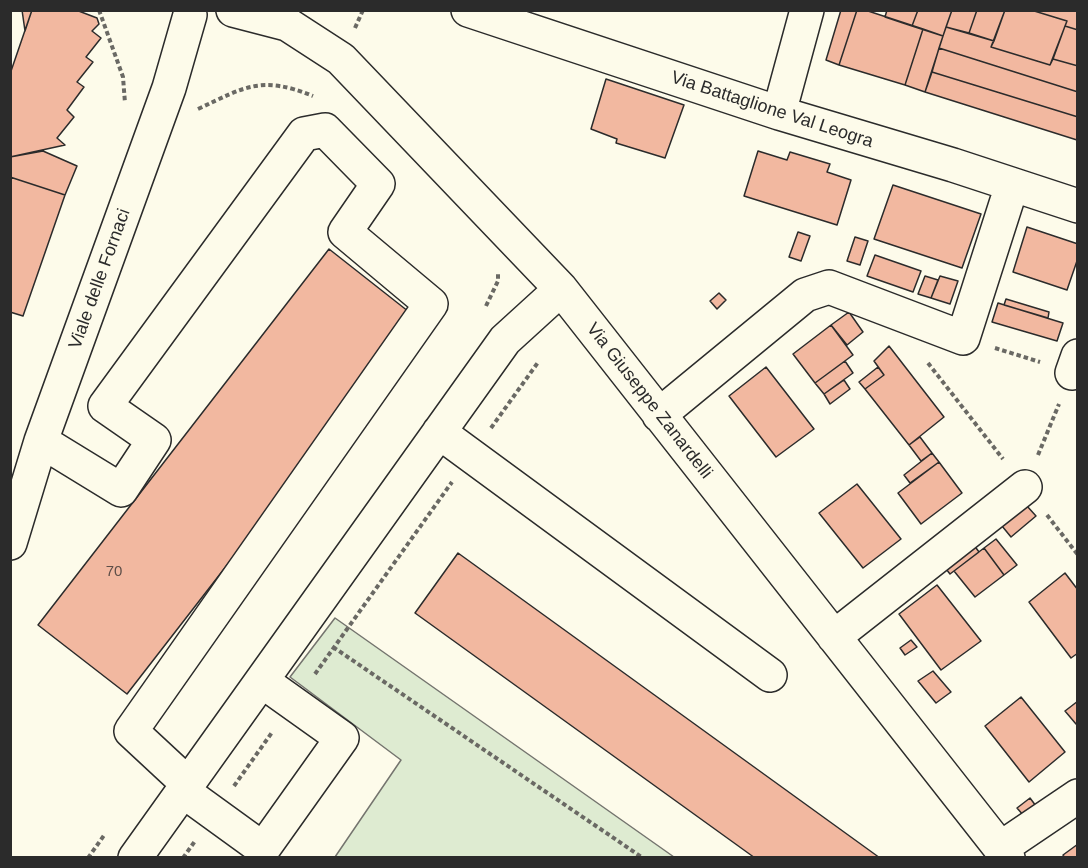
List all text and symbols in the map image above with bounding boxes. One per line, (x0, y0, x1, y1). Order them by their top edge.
street label: Via Battaglione Val Leogra (668, 67, 876, 153)
street label: Viale delle Fornaci (65, 206, 135, 352)
street label: Via Giuseppe Zanardelli (581, 319, 717, 483)
house number: 70 (106, 563, 122, 581)

